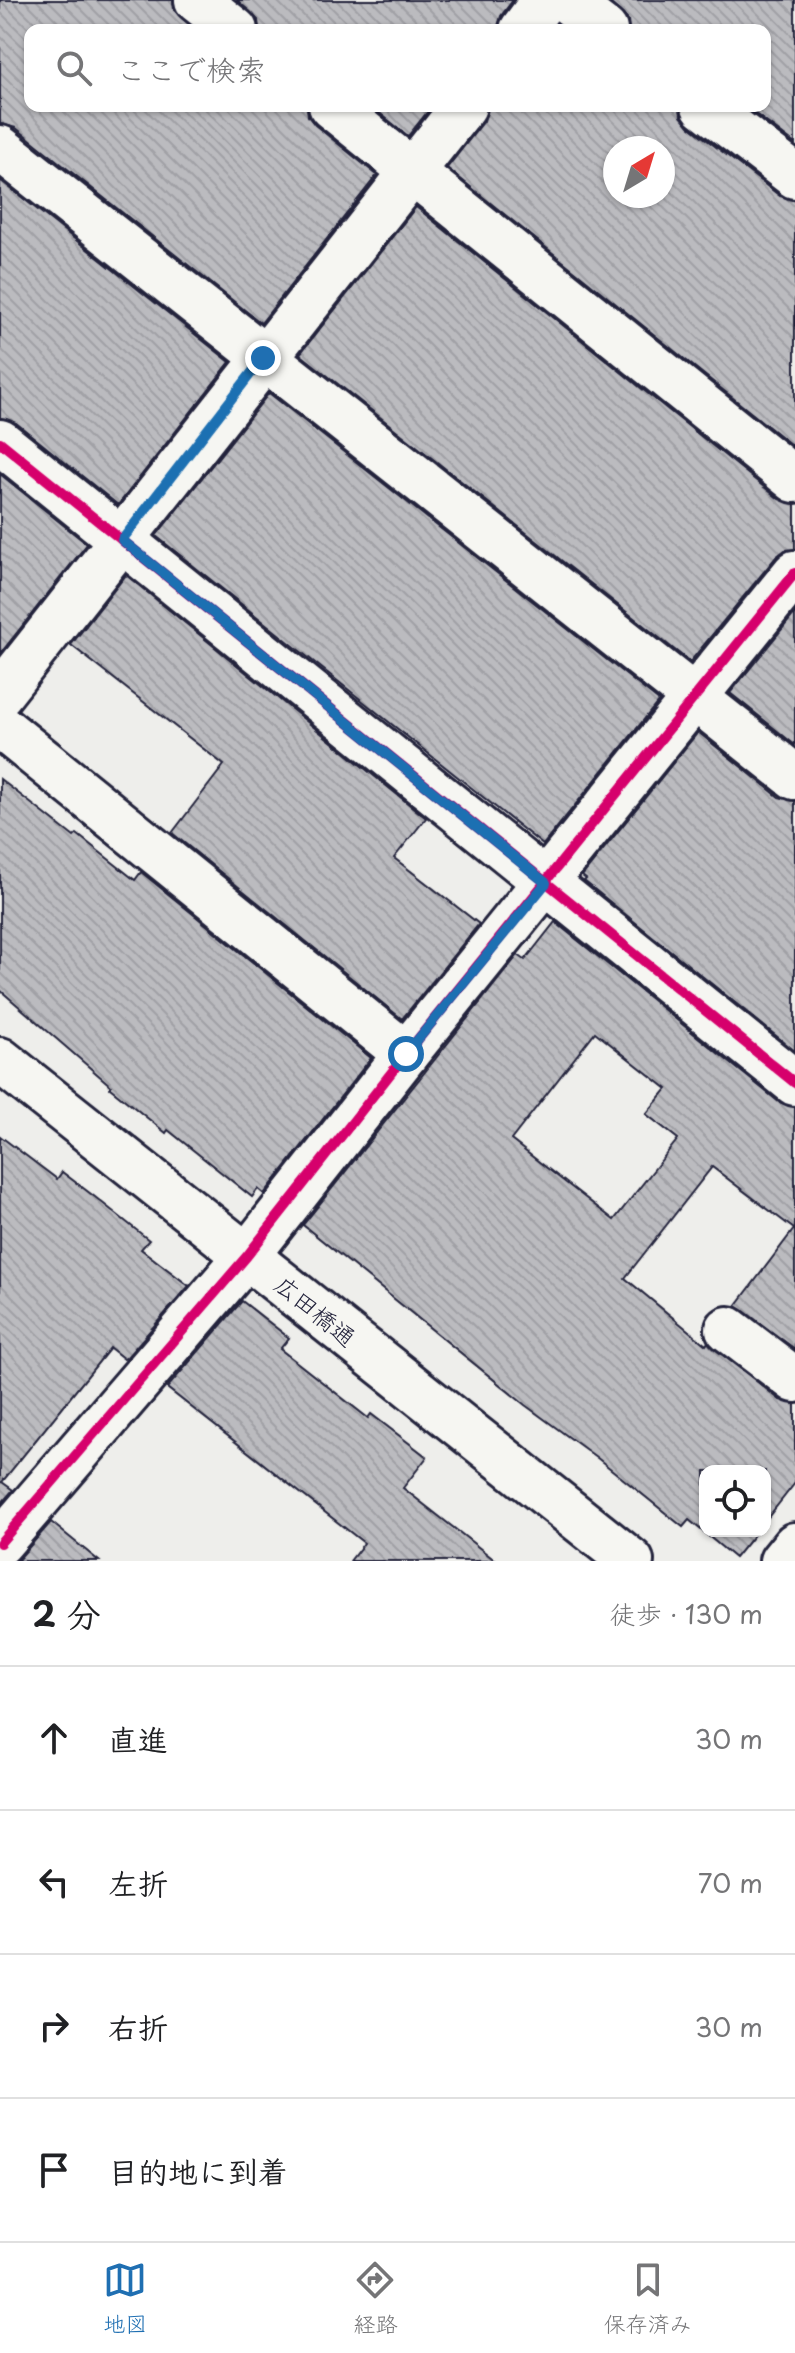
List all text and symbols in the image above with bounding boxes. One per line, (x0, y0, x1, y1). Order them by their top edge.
search box (24, 24, 771, 112)
icon: search (52, 46, 96, 90)
text: ここで検索 (116, 46, 266, 91)
north arrow (603, 136, 675, 208)
route end (245, 340, 281, 376)
route start (388, 1036, 424, 1072)
street label: 広田橋通 (267, 1266, 365, 1354)
map controls (699, 1465, 771, 1537)
button: locate (699, 1465, 771, 1537)
text: 2 分 (32, 1587, 101, 1639)
text: 徒歩 · 130 m (610, 1594, 763, 1633)
icon: ahead (32, 1716, 76, 1760)
text: 直進 (108, 1716, 168, 1761)
text: 30 m (695, 1719, 763, 1758)
icon: left (32, 1860, 76, 1904)
text: 左折 (108, 1860, 168, 1905)
text: 70 m (698, 1863, 763, 1902)
icon: right (32, 2004, 76, 2048)
text: 右折 (108, 2004, 168, 2049)
text: 30 m (695, 2007, 763, 2046)
icon: arrive (32, 2148, 76, 2192)
text: 目的地に到着 (108, 2148, 288, 2193)
tab: 地図 (103, 2258, 147, 2339)
tab: 経路 (353, 2258, 398, 2339)
tab: 保存済み (604, 2258, 692, 2339)

